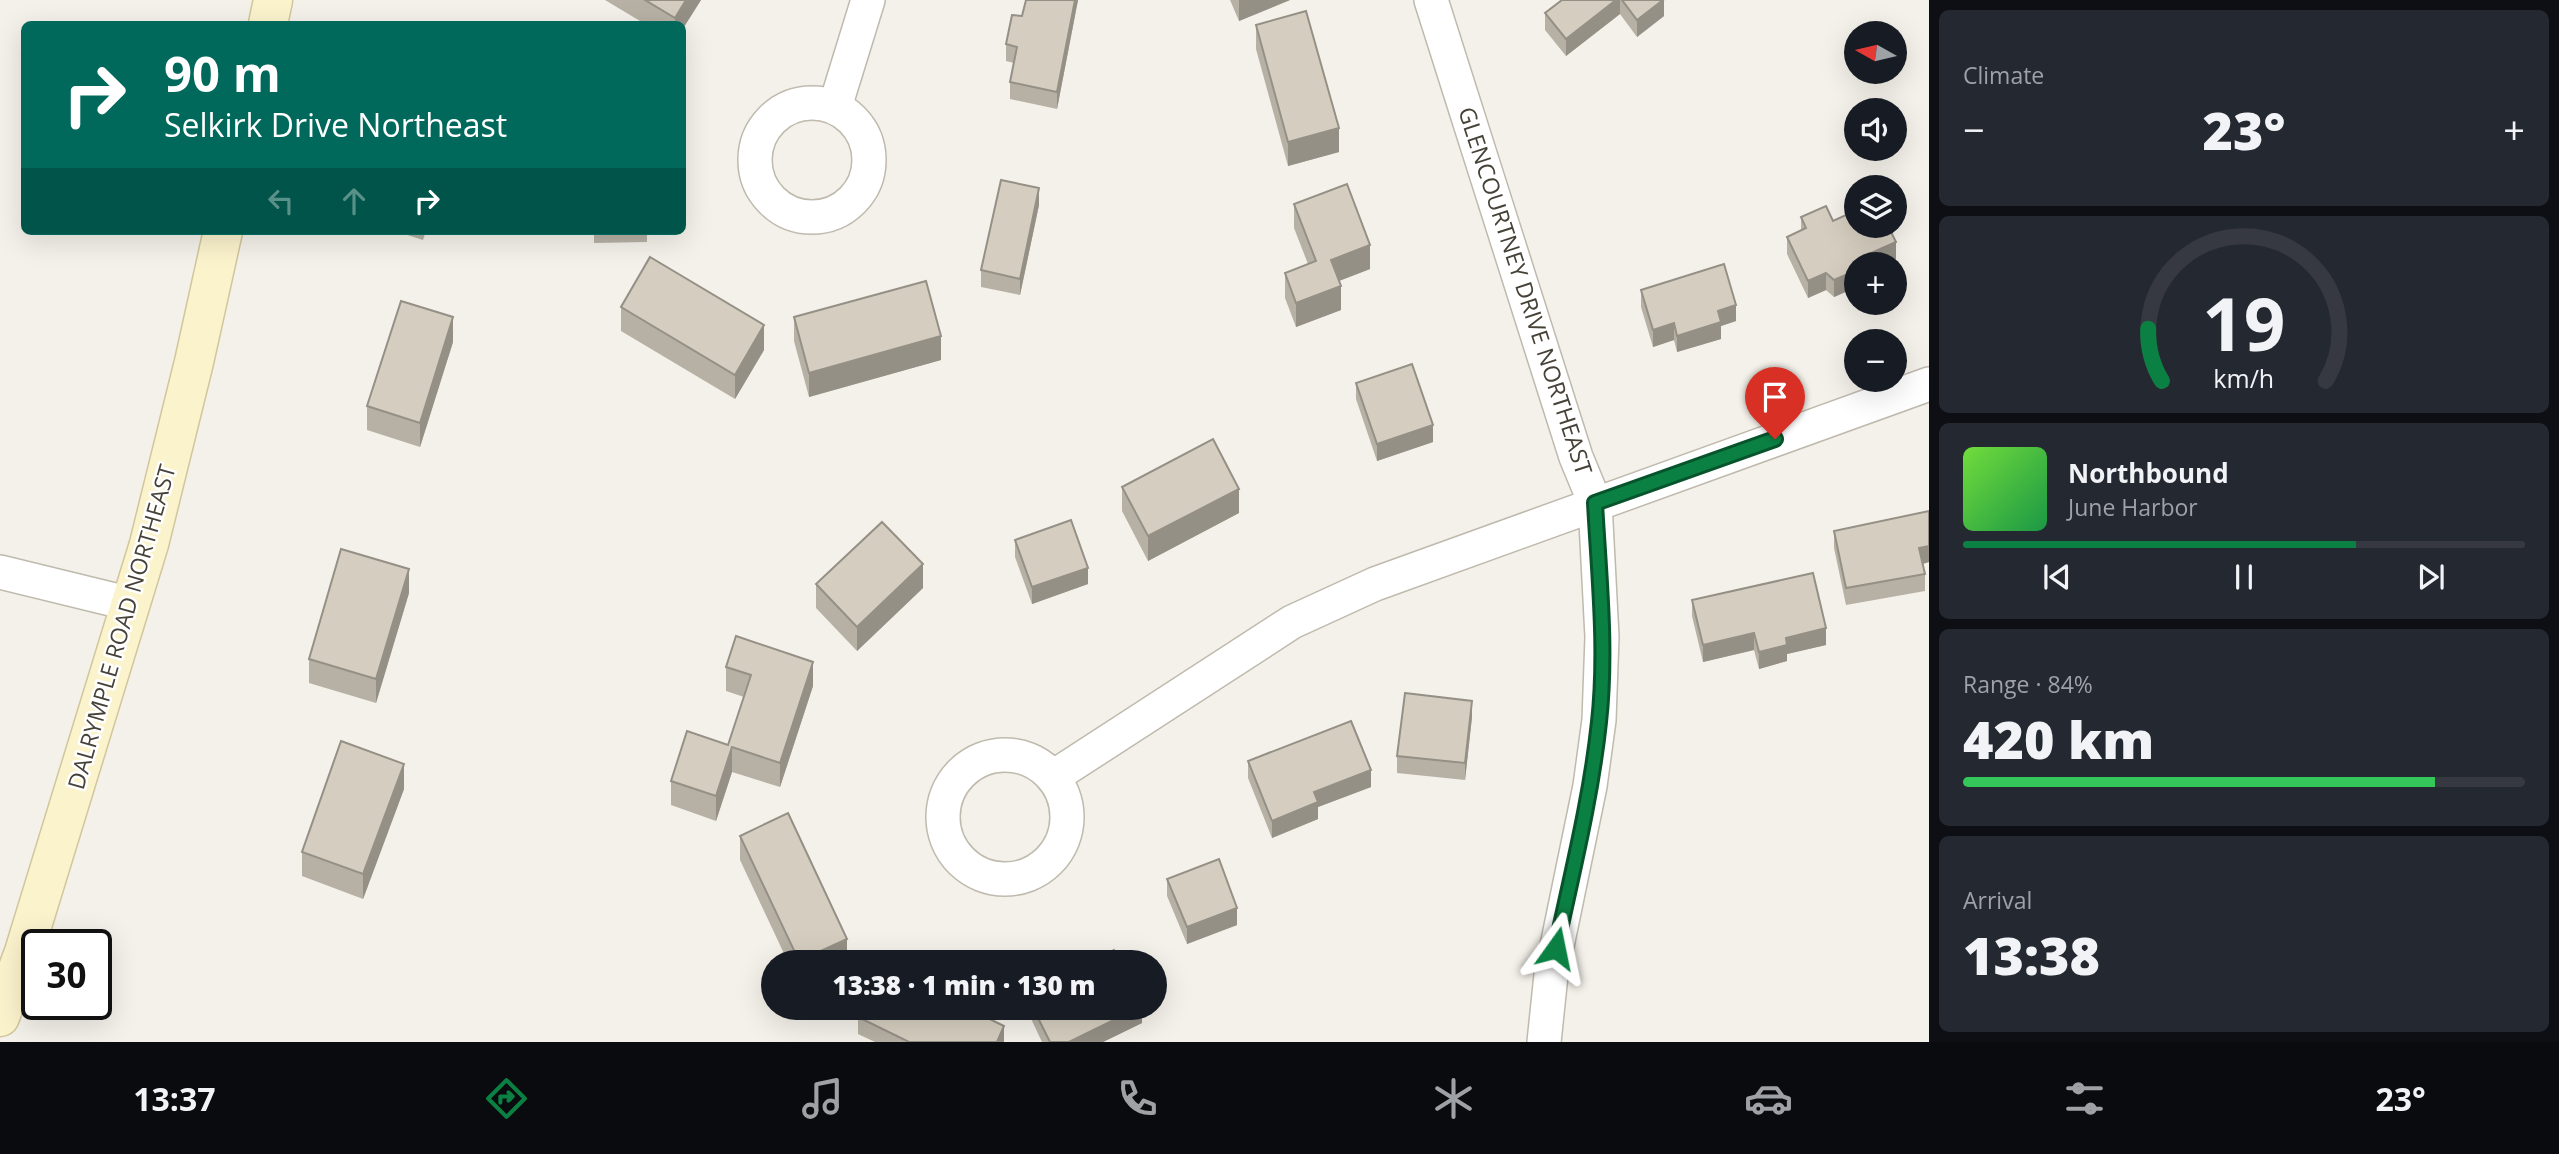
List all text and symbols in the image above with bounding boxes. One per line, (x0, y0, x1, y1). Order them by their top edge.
north arrow (1844, 21, 1908, 84)
map controls (1844, 21, 1907, 392)
text: 90 m (164, 40, 281, 106)
icon: right (49, 49, 140, 140)
text: Climate (1963, 59, 2044, 91)
text: 23° (2203, 94, 2285, 165)
button: sound (1844, 98, 1907, 161)
text: Selkirk Drive Northeast (164, 103, 507, 146)
street label: GLENCOURTNEY DRIVE NORTHEAST (1451, 103, 1601, 479)
text: − (1963, 103, 1985, 155)
text: + (2503, 103, 2525, 155)
button: layers (1844, 175, 1907, 238)
icon: left (262, 182, 300, 220)
icon: ahead (335, 182, 373, 220)
icon: right (408, 182, 446, 220)
button: + (1844, 252, 1907, 315)
text: 19 (2202, 273, 2286, 372)
button: − (1844, 329, 1907, 392)
text: km/h (2214, 360, 2274, 394)
pin (1745, 367, 1805, 439)
icon: arrive (1756, 378, 1794, 416)
text: Northbound (2068, 455, 2229, 491)
street label: DALRYMPLE ROAD NORTHEAST (59, 460, 183, 793)
text: June Harbor (2068, 491, 2198, 523)
icon: previous (2038, 558, 2076, 596)
icon: pause (2225, 558, 2263, 596)
icon: next (2412, 558, 2450, 596)
text: Range · 84% (1963, 668, 2093, 700)
text: 420 km (1963, 703, 2154, 774)
text: Arrival (1963, 884, 2032, 916)
position arrow (1519, 911, 1593, 985)
text: 13:38 (1963, 919, 2100, 990)
speed limit sign: 30 (21, 929, 112, 1020)
text: 13:38 · 1 min · 130 m (833, 967, 1095, 1003)
icon: directions (482, 1074, 531, 1123)
icon: music (798, 1074, 847, 1123)
icon: phone (1113, 1074, 1162, 1123)
icon: climate (1429, 1074, 1478, 1123)
icon: car (1744, 1074, 1793, 1123)
icon: filters (2060, 1074, 2109, 1123)
text: 13:37 (133, 1077, 216, 1120)
text: 23° (2375, 1077, 2426, 1120)

